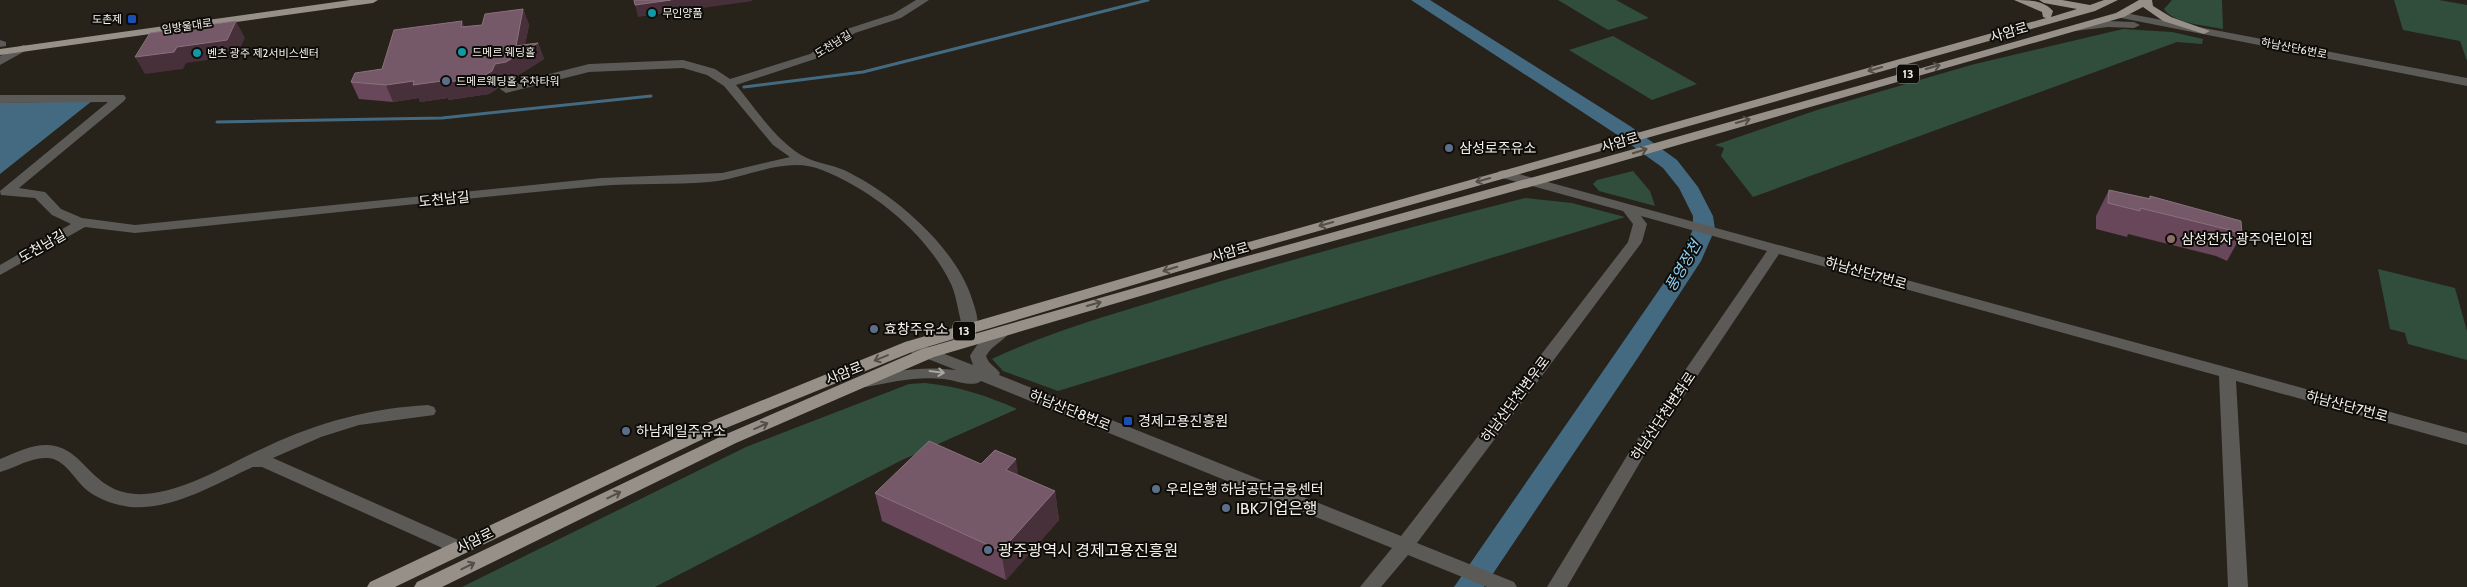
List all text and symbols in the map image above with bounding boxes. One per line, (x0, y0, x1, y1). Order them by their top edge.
place label: 무인양품 (662, 6, 702, 20)
marker: 무인양품 (646, 7, 658, 19)
place label: 도촌제 (92, 12, 122, 26)
marker: 도촌제 (126, 13, 138, 25)
street label: 임방울대로 (161, 16, 213, 36)
street label: 사암로 (1988, 18, 2030, 46)
street label: 도천남길 (812, 27, 854, 61)
street label: 하남산단6번로 (2260, 35, 2328, 61)
place label: 드메르 웨딩홀 (472, 45, 535, 59)
place label: 벤츠 광주 제2서비스센터 (207, 46, 319, 60)
marker: 드메르 웨딩홀 (456, 46, 468, 58)
marker: 벤츠 광주 제2서비스센터 (191, 47, 203, 59)
one-way arrow (1924, 62, 1940, 72)
road number: 13 (1897, 64, 1919, 84)
one-way arrow (1868, 65, 1884, 75)
place label: 드메르웨딩홀 주차타워 (456, 74, 560, 88)
marker: 드메르웨딩홀 주차타워 (440, 75, 452, 87)
one-way arrow (1734, 116, 1750, 125)
street label: 사암로 (1599, 128, 1641, 156)
place label: 삼성로주유소 (1459, 139, 1536, 157)
marker: 삼성로주유소 (1443, 142, 1455, 154)
one-way arrow (1632, 145, 1648, 155)
one-way arrow (1475, 175, 1491, 185)
street label: 도천남길 (417, 187, 471, 211)
one-way arrow (1319, 220, 1335, 230)
street label: 도천남길 (15, 225, 69, 267)
place label: 삼성전자 광주어린이집 (2181, 230, 2313, 248)
marker: 삼성전자 광주어린이집 (2165, 233, 2177, 245)
water label: 풍영정천 (1661, 236, 1706, 294)
street label: 사암로 (1209, 238, 1251, 266)
street label: 하남산단7번로 (1823, 253, 1909, 293)
one-way arrow (1163, 265, 1179, 275)
one-way arrow (1086, 299, 1102, 309)
place label: 효창주유소 (884, 320, 949, 338)
road number: 13 (953, 322, 975, 341)
marker: 효창주유소 (868, 323, 880, 335)
street label: 하남산단천변우로 (1477, 352, 1553, 446)
one-way arrow (874, 354, 889, 363)
street label: 사암로 (823, 357, 865, 389)
one-way arrow (929, 367, 945, 377)
street label: 하남산단천변좌로 (1627, 368, 1699, 464)
street label: 하남산단8번로 (1027, 386, 1113, 434)
street label: 하남산단7번로 (2304, 386, 2390, 426)
place label: 경제고용진흥원 (1138, 412, 1228, 430)
marker: 경제고용진흥원 (1122, 415, 1134, 427)
one-way arrow (753, 420, 768, 430)
place label: 하남제일주유소 (636, 422, 726, 440)
marker: 하남제일주유소 (620, 425, 632, 437)
place label: 우리은행 하남공단금융센터 (1166, 480, 1324, 498)
marker: 우리은행 하남공단금융센터 (1150, 483, 1162, 495)
one-way arrow (606, 490, 621, 499)
place label: IBK기업은행 (1236, 499, 1318, 518)
marker: IBK기업은행 (1220, 502, 1232, 514)
street label: 사암로 (454, 523, 496, 557)
place label: 광주광역시 경제고용진흥원 (998, 541, 1178, 560)
marker: 광주광역시 경제고용진흥원 (982, 544, 994, 556)
one-way arrow (460, 560, 475, 570)

